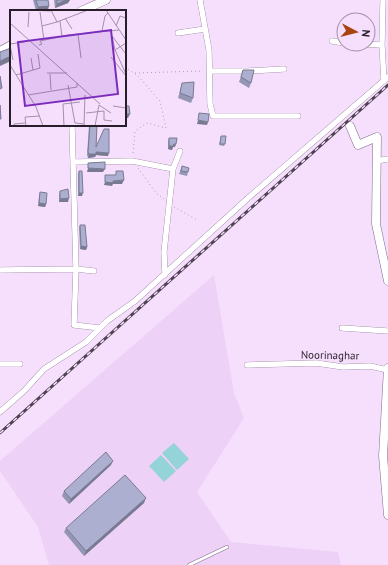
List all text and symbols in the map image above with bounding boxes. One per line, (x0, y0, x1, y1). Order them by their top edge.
inset map (10, 10, 126, 126)
north arrow (336, 12, 376, 52)
text: N (359, 29, 373, 38)
street label: Noorinaghar (301, 347, 360, 363)

